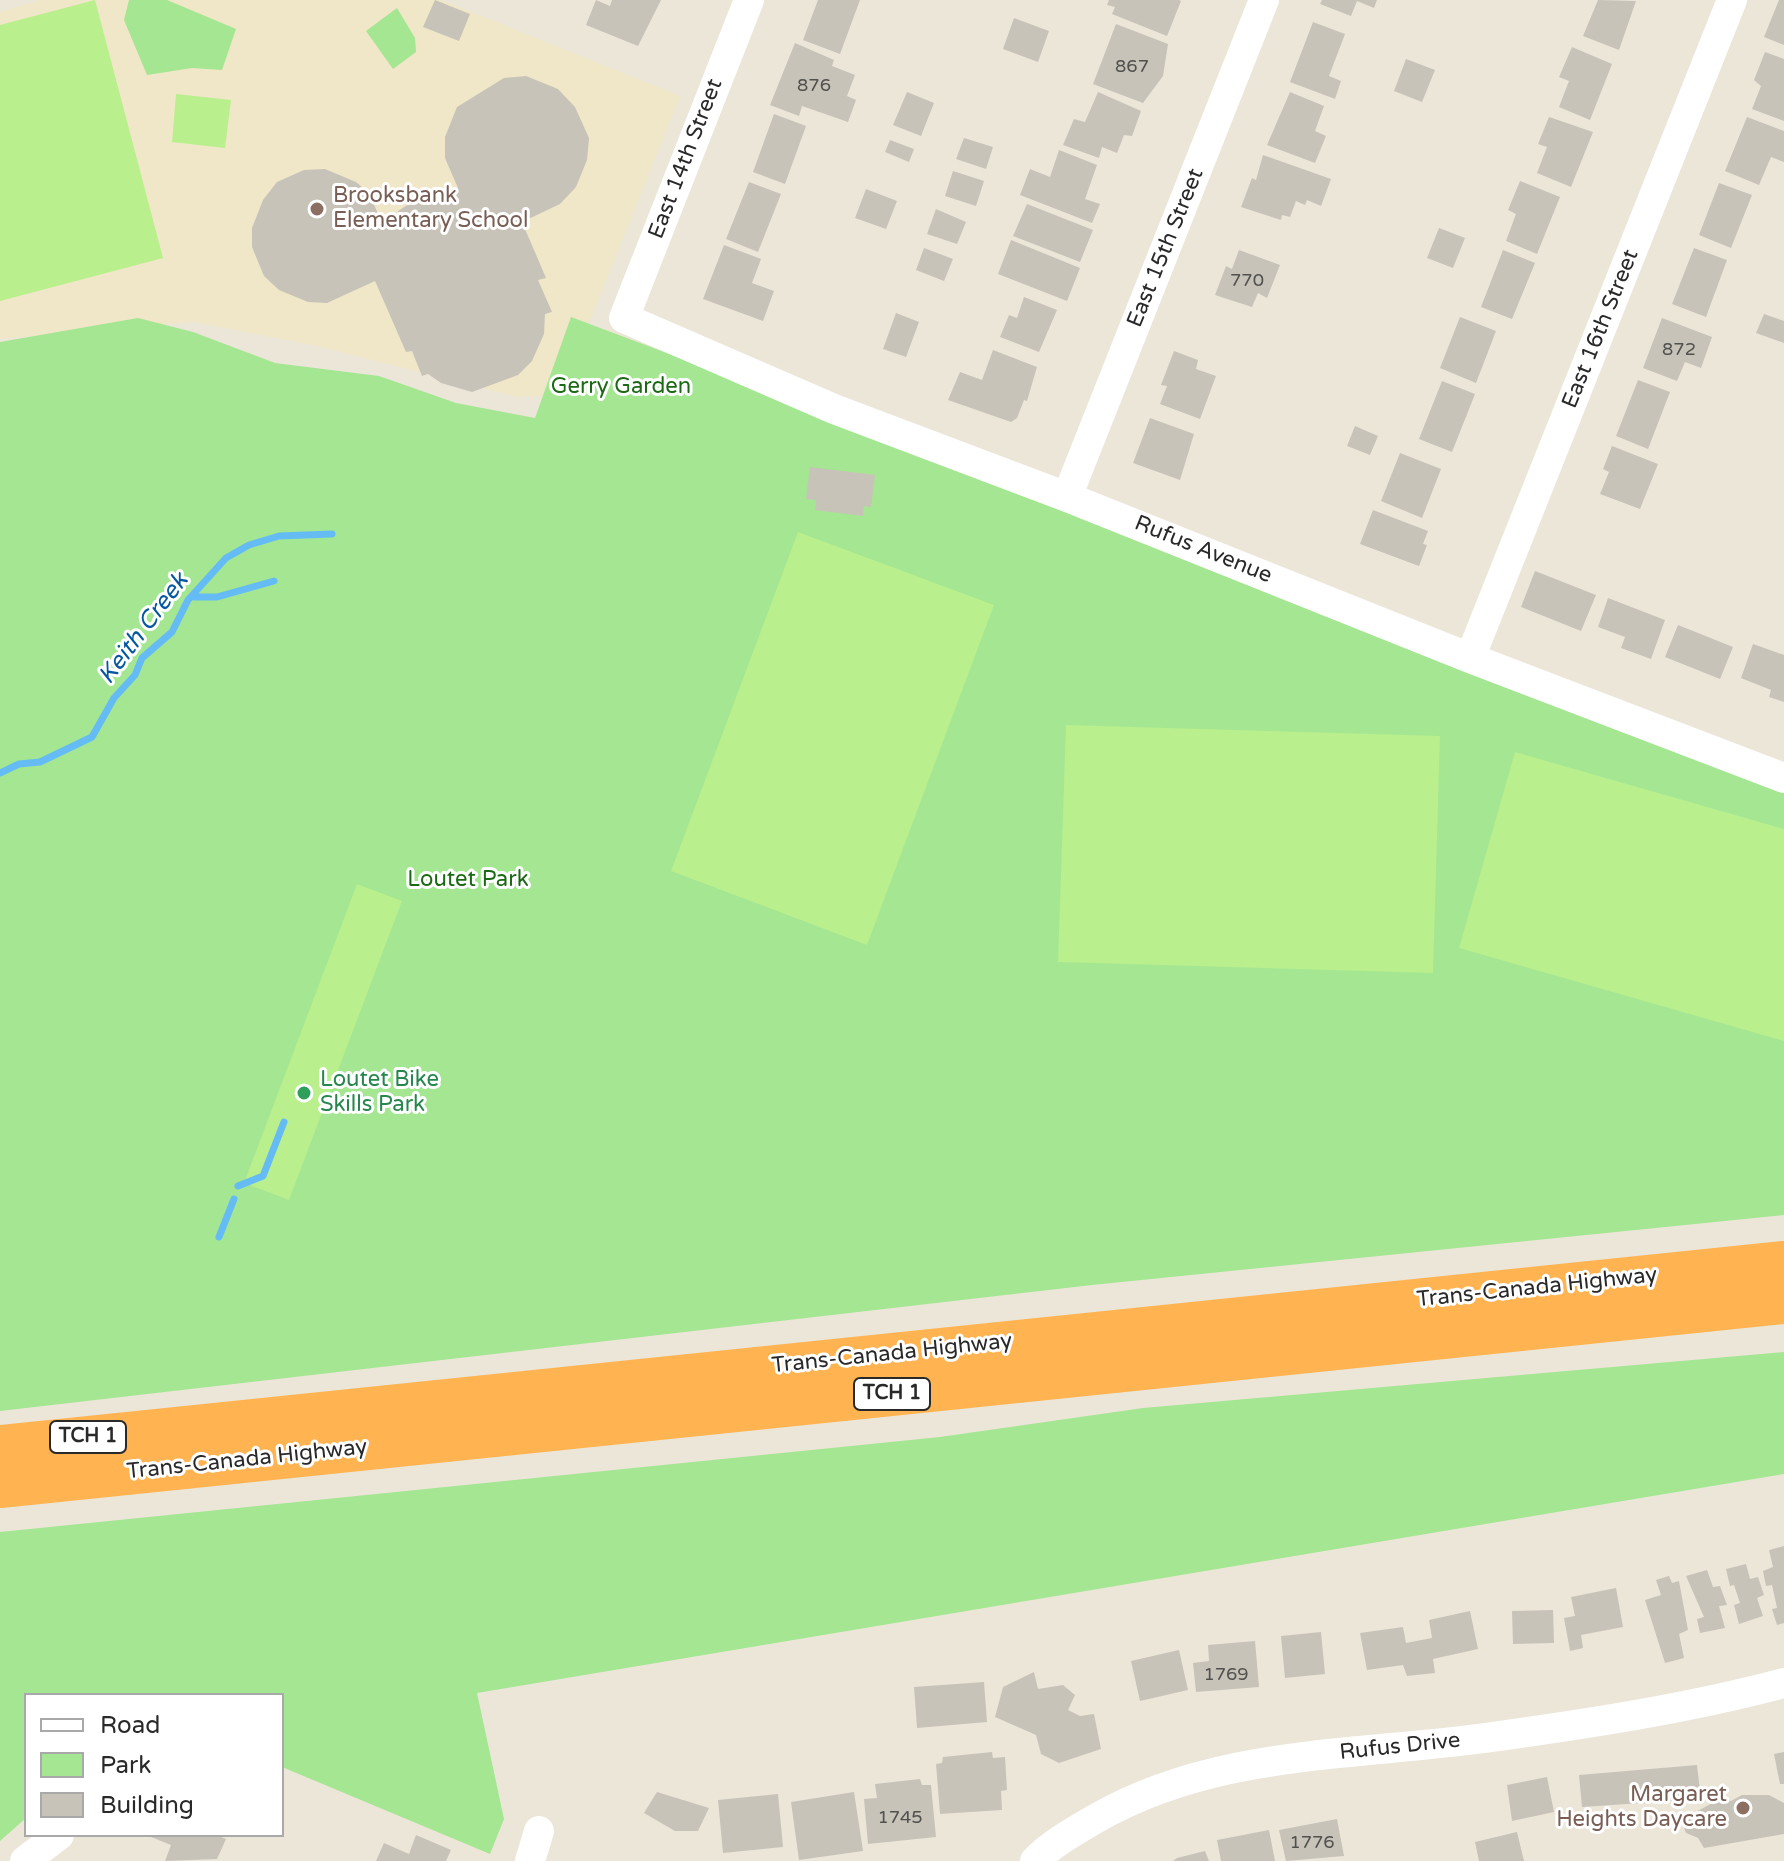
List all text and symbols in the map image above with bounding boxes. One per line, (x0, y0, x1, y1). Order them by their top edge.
house number: 867 (1115, 56, 1149, 78)
street label: East 14th Street (643, 75, 729, 243)
house number: 876 (797, 75, 831, 97)
street label: East 15th Street (1122, 165, 1210, 331)
place label: Brooksbank Elementary School (333, 183, 528, 234)
marker: Brooksbank Elementary School (308, 200, 326, 218)
street label: East 16th Street (1557, 246, 1645, 412)
house number: 770 (1230, 270, 1264, 292)
house number: 872 (1662, 339, 1696, 361)
park label: Gerry Garden (551, 374, 691, 400)
street label: Rufus Avenue (1130, 510, 1276, 590)
water label: Keith Creek (93, 568, 195, 690)
park label: Loutet Park (407, 867, 529, 893)
place label: Loutet Bike Skills Park (320, 1067, 439, 1118)
marker: Loutet Bike Skills Park (295, 1084, 313, 1102)
street label: Trans-Canada Highway (1416, 1262, 1658, 1314)
street label: Trans-Canada Highway (771, 1328, 1013, 1380)
road number: TCH 1 (854, 1378, 930, 1410)
road number: TCH 1 (50, 1421, 126, 1453)
street label: Trans-Canada Highway (126, 1434, 368, 1486)
house number: 1769 (1203, 1664, 1249, 1686)
legend (24, 1693, 284, 1837)
text: Road (100, 1711, 160, 1740)
street label: Rufus Drive (1338, 1728, 1462, 1766)
text: Park (100, 1751, 151, 1780)
place label: Margaret Heights Daycare (1556, 1782, 1727, 1834)
text: Building (100, 1791, 194, 1820)
marker: Margaret Heights Daycare (1734, 1799, 1752, 1817)
house number: 1745 (877, 1807, 923, 1829)
house number: 1776 (1289, 1832, 1335, 1854)

